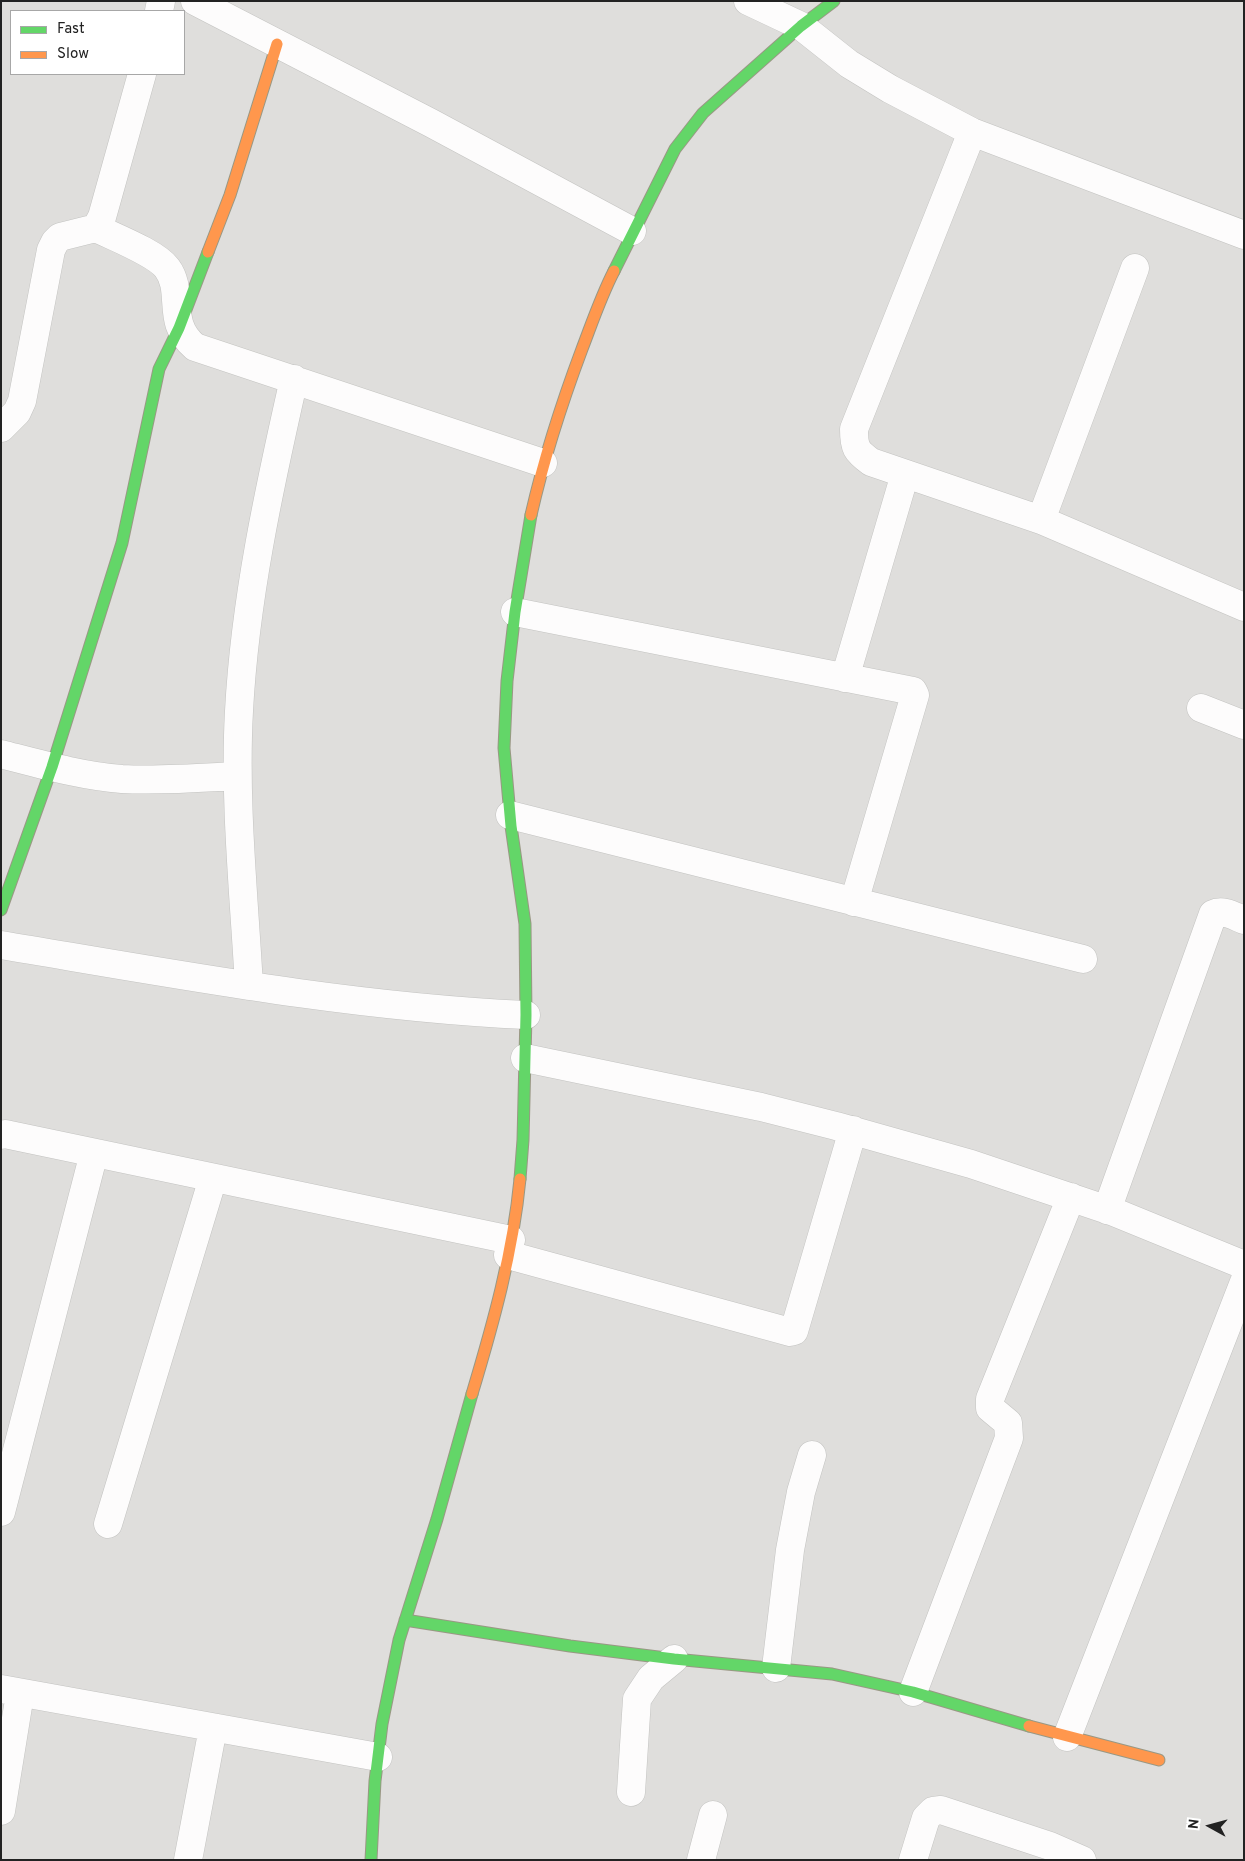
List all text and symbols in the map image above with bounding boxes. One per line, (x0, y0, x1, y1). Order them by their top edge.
legend (10, 10, 185, 75)
text: Fast (57, 20, 85, 39)
text: Slow (57, 45, 89, 64)
north arrow (1185, 1801, 1235, 1851)
text: N (1186, 1818, 1204, 1830)

